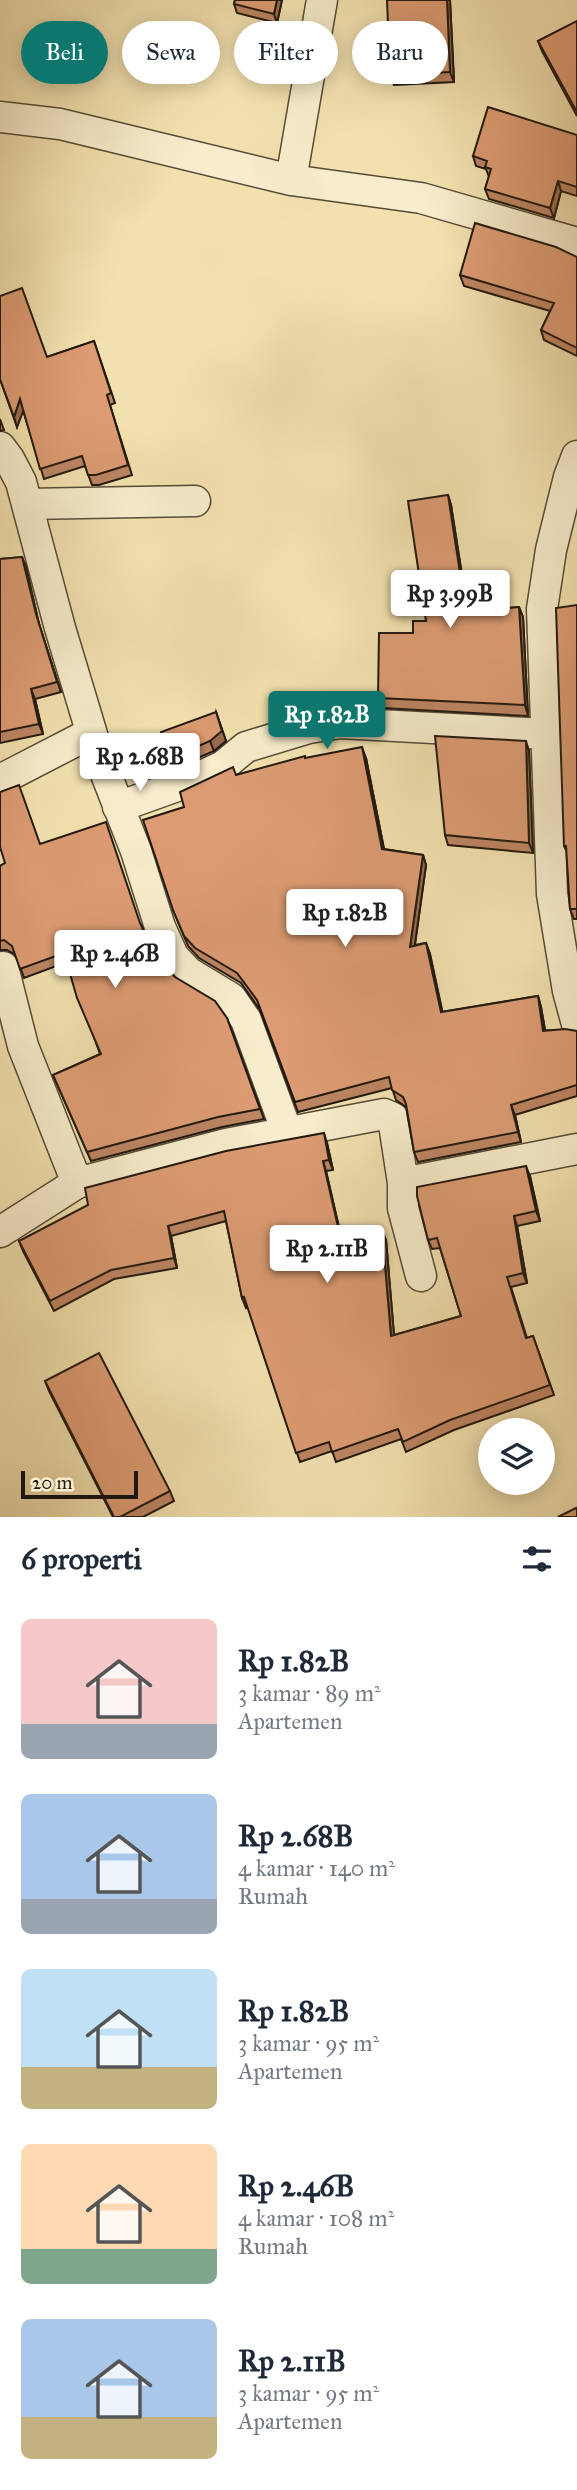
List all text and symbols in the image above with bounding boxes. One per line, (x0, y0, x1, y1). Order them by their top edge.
chip: Beli (21, 21, 108, 84)
chip: Sewa (122, 21, 220, 84)
chip: Filter (234, 21, 338, 84)
chip: Baru (352, 21, 448, 84)
pin: Rp 3.99B (378, 570, 522, 630)
text: Rp 3.99B (407, 579, 493, 607)
pin: Rp 1.82B (255, 692, 399, 751)
text: Rp 1.82B (284, 700, 370, 728)
pin: Rp 2.68B (68, 734, 212, 793)
text: Rp 2.68B (96, 742, 184, 770)
pin: Rp 1.82B (273, 890, 417, 949)
text: Rp 1.82B (302, 898, 388, 926)
pin: Rp 2.46B (43, 930, 187, 990)
text: Rp 2.46B (70, 939, 160, 967)
pin: Rp 2.11B (255, 1226, 399, 1285)
text: Rp 2.11B (286, 1234, 368, 1262)
map controls (478, 1418, 555, 1495)
button: layers (478, 1418, 555, 1495)
scale bar (21, 1468, 138, 1500)
text: 20 m (32, 1471, 73, 1494)
icon: filters (518, 1540, 556, 1578)
text: 6 properti (21, 1541, 142, 1577)
text: Rp 1.82B (238, 1643, 349, 1679)
icon: home (77, 1647, 161, 1731)
text: 3 kamar · 89 m² (238, 1679, 381, 1707)
text: Apartemen (238, 1707, 342, 1735)
text: Rp 2.68B (238, 1818, 353, 1854)
icon: home (77, 1822, 161, 1906)
text: 4 kamar · 140 m² (238, 1854, 395, 1882)
text: Rumah (238, 1882, 308, 1910)
text: Rp 1.82B (238, 1993, 349, 2029)
icon: home (77, 1997, 161, 2081)
text: 3 kamar · 95 m² (238, 2029, 379, 2057)
text: Apartemen (238, 2057, 342, 2085)
text: Rp 2.46B (238, 2168, 354, 2204)
icon: home (77, 2172, 161, 2256)
text: 4 kamar · 108 m² (238, 2204, 394, 2232)
text: Rumah (238, 2232, 308, 2260)
text: Rp 2.11B (238, 2343, 346, 2379)
icon: home (77, 2347, 161, 2431)
text: 3 kamar · 95 m² (238, 2379, 379, 2407)
text: Apartemen (238, 2407, 342, 2435)

